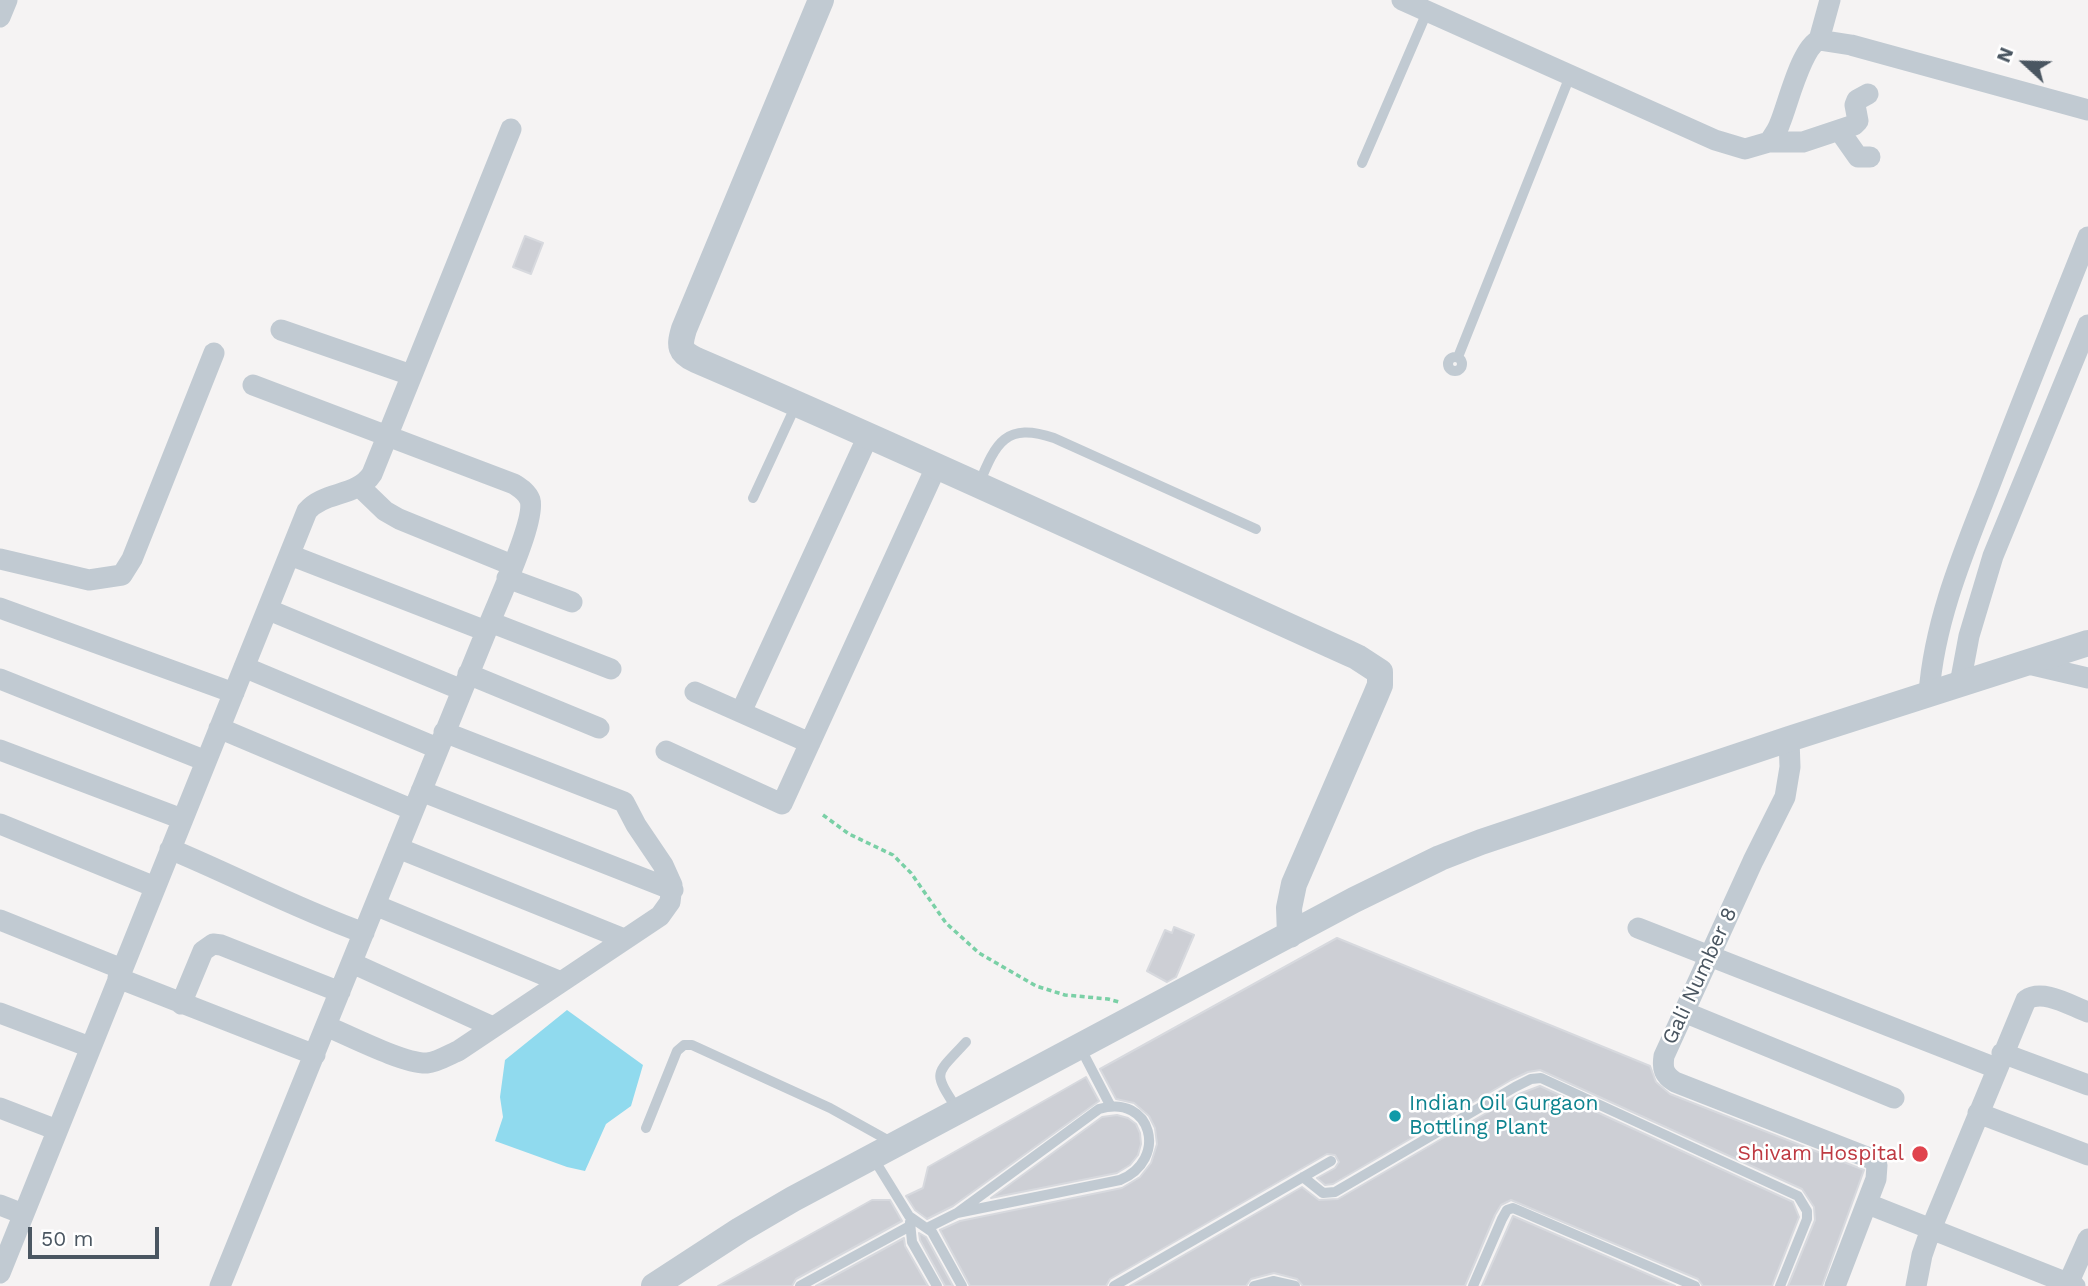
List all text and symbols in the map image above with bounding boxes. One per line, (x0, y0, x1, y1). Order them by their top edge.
north arrow (1990, 28, 2060, 98)
text: N (1992, 44, 2018, 66)
street label: Gali Number 8 (1657, 903, 1743, 1049)
place label: Indian Oil Gurgaon Bottling Plant (1409, 1091, 1599, 1141)
marker: Indian Oil Gurgaon Bottling Plant (1387, 1108, 1403, 1124)
place label: Shivam Hospital (1737, 1141, 1904, 1167)
marker: Shivam Hospital (1910, 1144, 1930, 1164)
scale bar (32, 1212, 163, 1256)
text: 50 m (41, 1226, 93, 1251)

